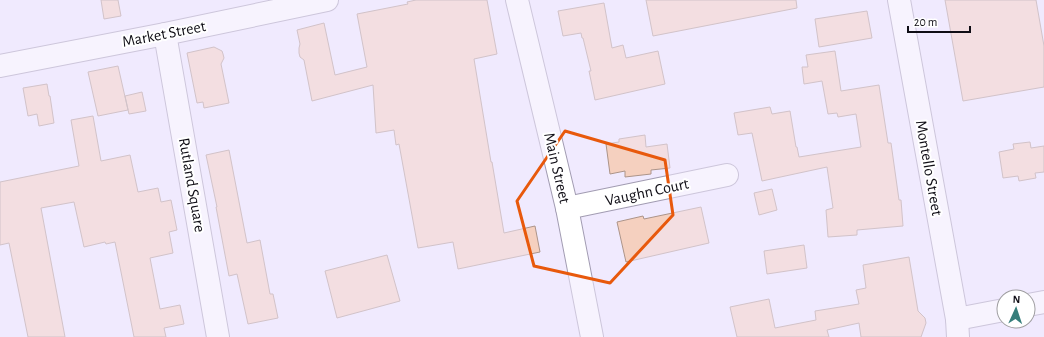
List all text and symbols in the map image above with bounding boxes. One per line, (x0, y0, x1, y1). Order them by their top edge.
scale bar (908, 8, 970, 34)
text: 20 m (914, 16, 937, 28)
street label: Market Street (121, 18, 207, 50)
street label: Montello Street (913, 119, 945, 217)
street label: Main Street (541, 131, 573, 205)
street label: Rutland Square (176, 137, 208, 233)
street label: Vaughn Court (604, 175, 690, 209)
north arrow (996, 289, 1036, 329)
text: N (1012, 294, 1021, 305)

